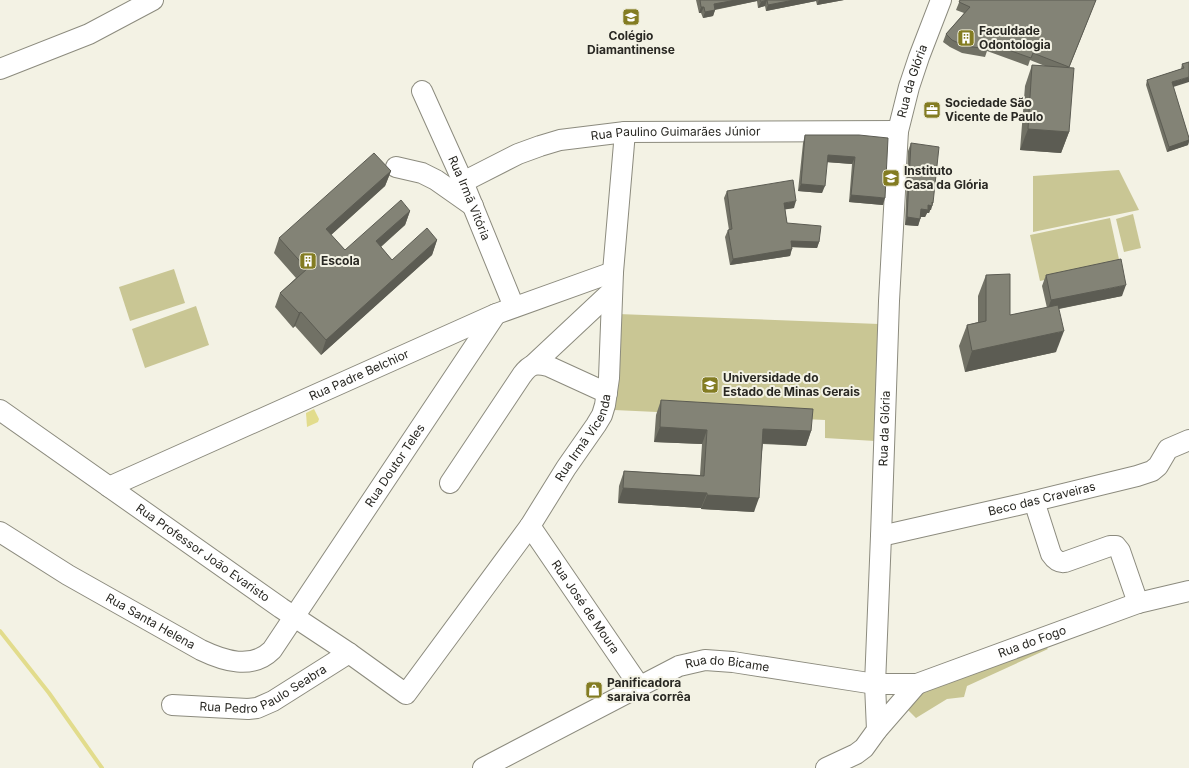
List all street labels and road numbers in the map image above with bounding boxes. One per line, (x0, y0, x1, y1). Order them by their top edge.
street label: Rua da Glória (894, 42, 930, 119)
street label: Rua Paulino Guimarães Júnior (590, 124, 761, 143)
street label: Rua Irmã Vitória (445, 153, 494, 242)
street label: Rua Padre Belchior (307, 346, 412, 404)
street label: Rua da Glória (875, 390, 893, 467)
street label: Rua Irmã Vicenda (552, 393, 614, 484)
street label: Rua Doutor Teles (361, 421, 428, 510)
street label: Beco das Craveiras (987, 478, 1097, 519)
street label: Rua Professor João Evaristo (133, 500, 273, 605)
street label: Rua José de Moura (548, 557, 623, 656)
street label: Rua Santa Helena (103, 590, 198, 652)
street label: Rua do Fogo (996, 622, 1068, 661)
street label: Rua do Bicame (684, 652, 771, 675)
street label: Rua Pedro Paulo Seabra (199, 661, 329, 716)

